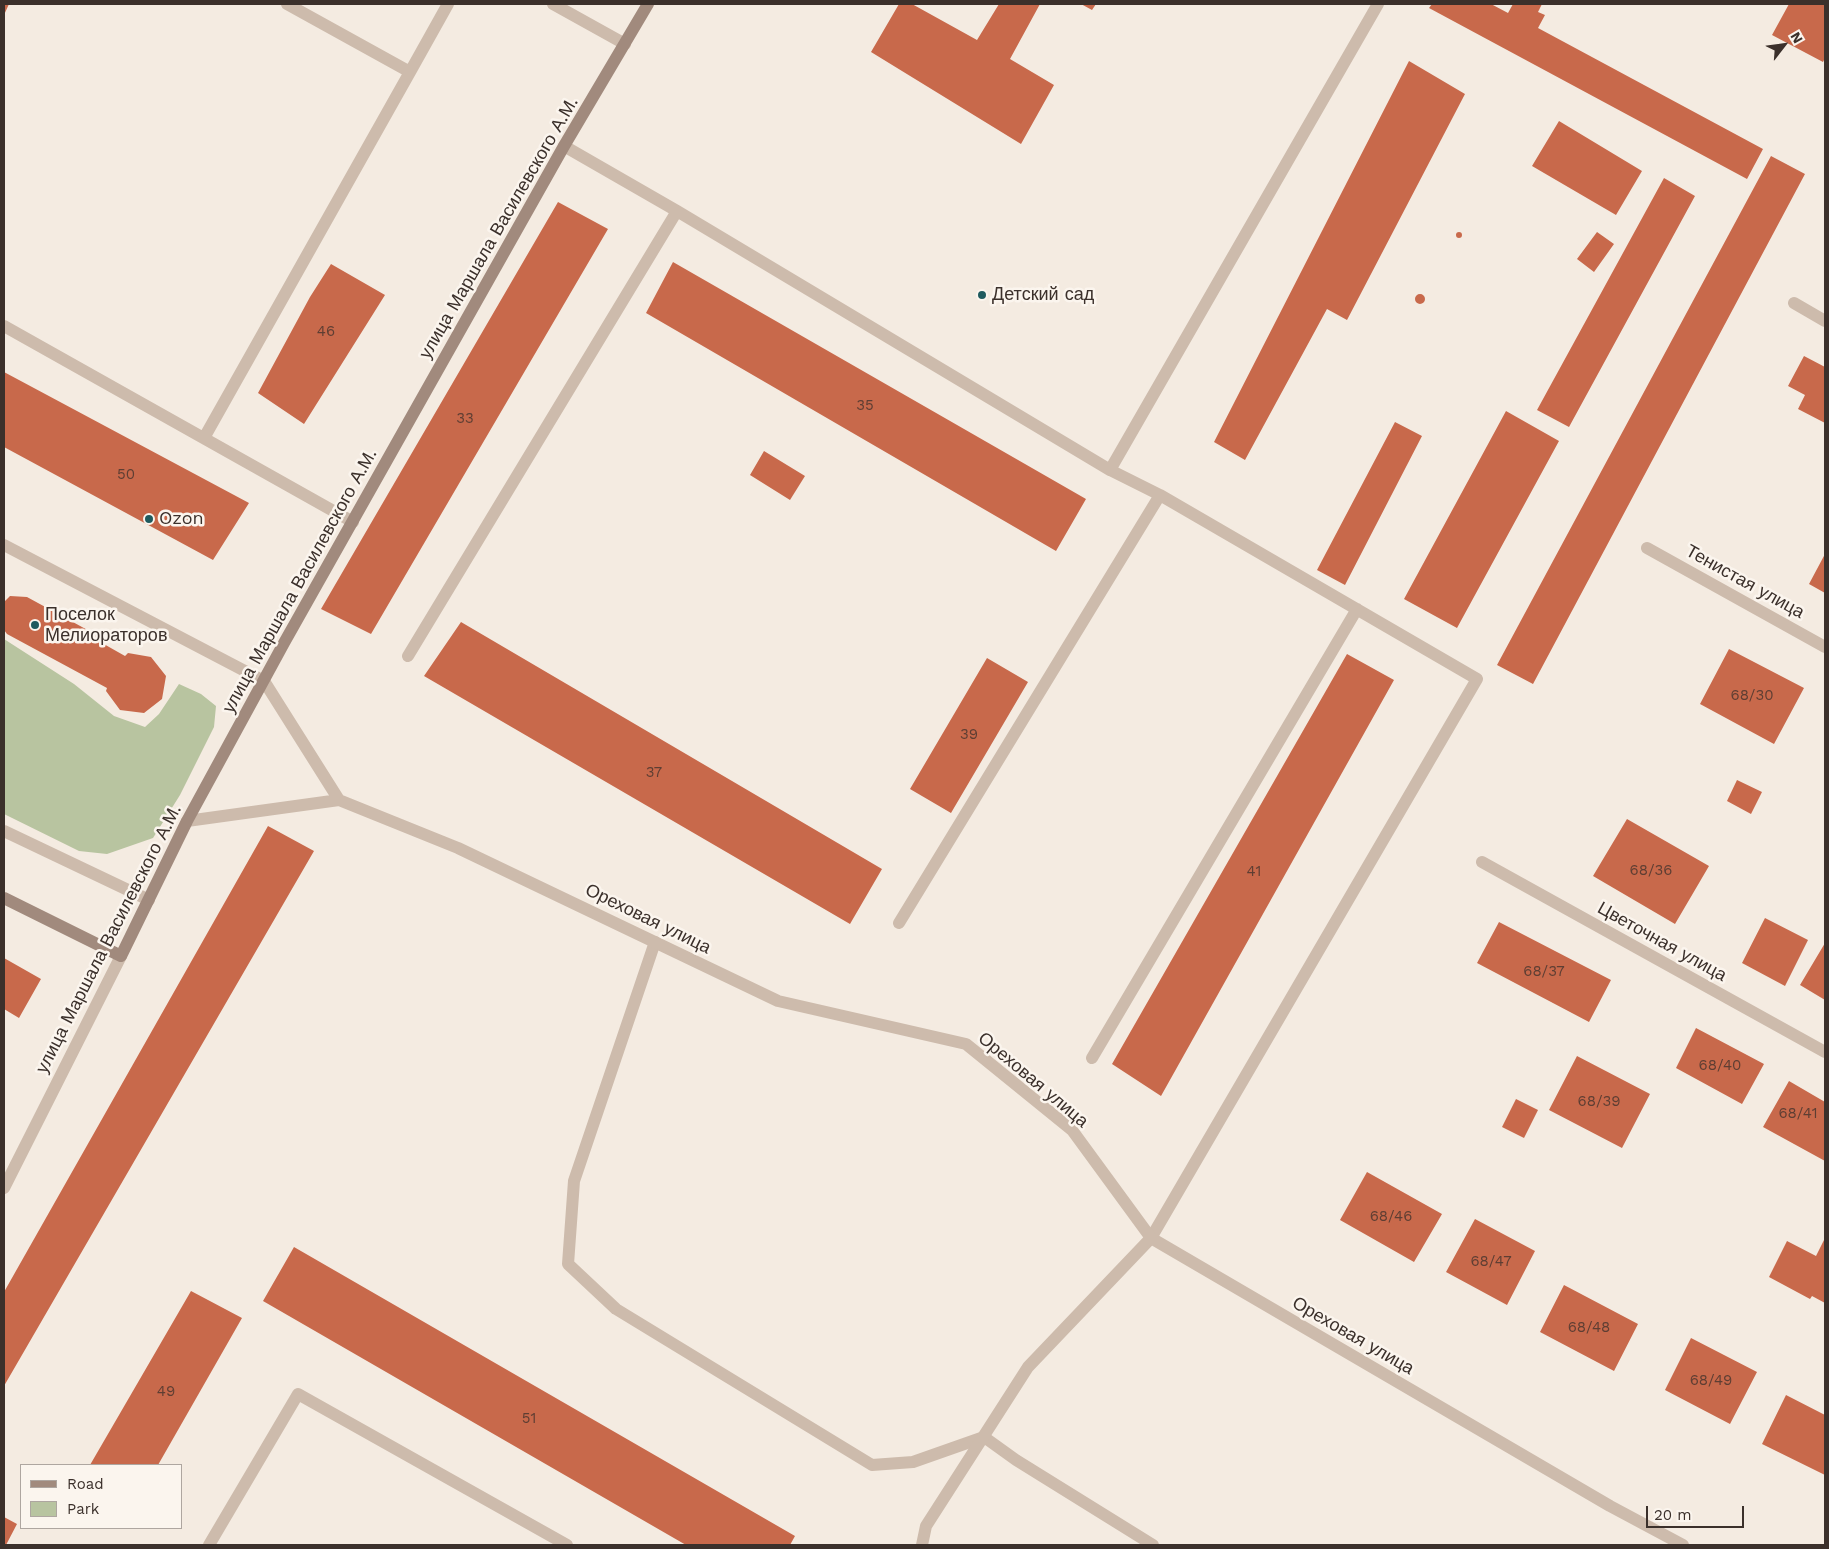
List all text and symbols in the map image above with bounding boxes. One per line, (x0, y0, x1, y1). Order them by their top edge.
north arrow (1759, 20, 1809, 70)
text: N (1787, 29, 1807, 46)
street label: улица Маршала Василевского А.М. (415, 93, 583, 363)
place label: Детский сад (992, 284, 1094, 306)
marker: Детский сад (976, 289, 988, 301)
house number: 46 (317, 323, 335, 341)
house number: 35 (856, 397, 874, 415)
house number: 33 (456, 410, 474, 428)
street label: улица Маршала Василевского А.М. (218, 445, 382, 717)
house number: 50 (117, 466, 135, 484)
place label: Ozon (159, 508, 204, 530)
marker: Ozon (143, 513, 155, 525)
street label: Тенистая улица (1682, 540, 1808, 624)
place label: Поселок Мелиораторов (45, 604, 167, 646)
marker: Поселок Мелиораторов (29, 619, 41, 631)
house number: 68/30 (1731, 687, 1773, 705)
house number: 39 (960, 726, 978, 744)
house number: 37 (646, 764, 662, 782)
street label: улица Маршала Василевского А.М. (32, 801, 186, 1077)
house number: 68/36 (1630, 862, 1672, 880)
house number: 41 (1247, 863, 1261, 881)
street label: Ореховая улица (582, 879, 714, 959)
street label: Цветочная улица (1594, 898, 1730, 986)
house number: 68/37 (1523, 963, 1565, 981)
street label: Ореховая улица (974, 1028, 1092, 1132)
house number: 68/40 (1699, 1057, 1741, 1075)
house number: 68/39 (1578, 1093, 1620, 1111)
house number: 68/41 (1778, 1105, 1818, 1123)
house number: 68/46 (1370, 1208, 1412, 1226)
house number: 68/47 (1470, 1253, 1512, 1271)
street label: Ореховая улица (1288, 1292, 1418, 1380)
house number: 68/48 (1568, 1319, 1610, 1337)
house number: 68/49 (1690, 1372, 1732, 1390)
house number: 49 (157, 1383, 175, 1401)
house number: 51 (522, 1410, 536, 1428)
legend (20, 1464, 182, 1529)
text: Road (67, 1475, 104, 1493)
scale bar (1649, 1496, 1746, 1528)
text: Park (67, 1500, 99, 1518)
text: 20 m (1654, 1506, 1692, 1524)

